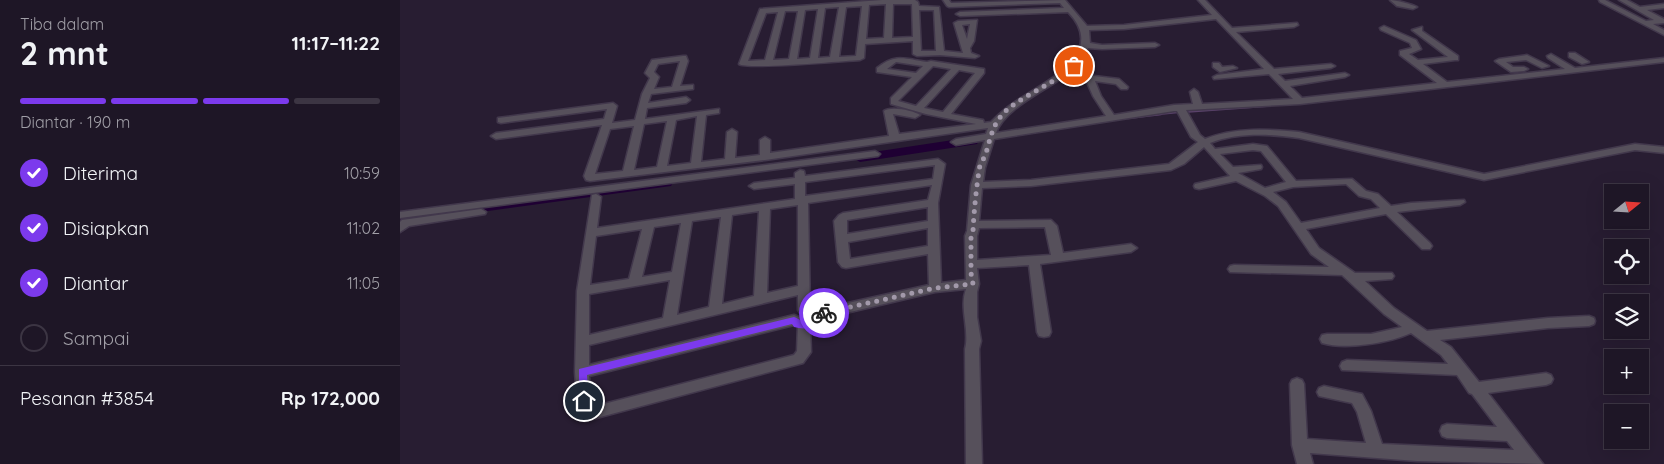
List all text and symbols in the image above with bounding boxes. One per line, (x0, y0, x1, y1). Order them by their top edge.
text: Tiba dalam (20, 14, 104, 34)
text: 11:17–11:22 (292, 31, 380, 55)
text: 2 mnt (20, 33, 109, 73)
pin (1053, 45, 1095, 87)
icon: bag (1060, 52, 1088, 80)
text: Diantar · 190 m (20, 112, 130, 132)
icon: check (20, 159, 48, 187)
text: Diterima (63, 161, 138, 185)
text: 10:59 (344, 163, 380, 183)
north arrow (1604, 184, 1649, 229)
map controls (1604, 184, 1649, 449)
icon: check (20, 214, 48, 242)
text: Disiapkan (63, 216, 149, 240)
text: 11:02 (347, 218, 380, 238)
button: locate (1604, 239, 1649, 284)
icon: check (20, 269, 48, 297)
text: Diantar (63, 271, 129, 295)
text: 11:05 (347, 273, 380, 293)
courier (799, 288, 849, 338)
button: layers (1604, 294, 1649, 339)
icon: bike (810, 299, 838, 327)
text: Sampai (63, 326, 130, 350)
button: + (1604, 349, 1649, 394)
pin (563, 380, 605, 422)
text: Pesanan #3854 (20, 386, 154, 410)
text: Rp 172,000 (281, 386, 380, 410)
icon: home (570, 387, 598, 415)
button: − (1604, 404, 1649, 449)

